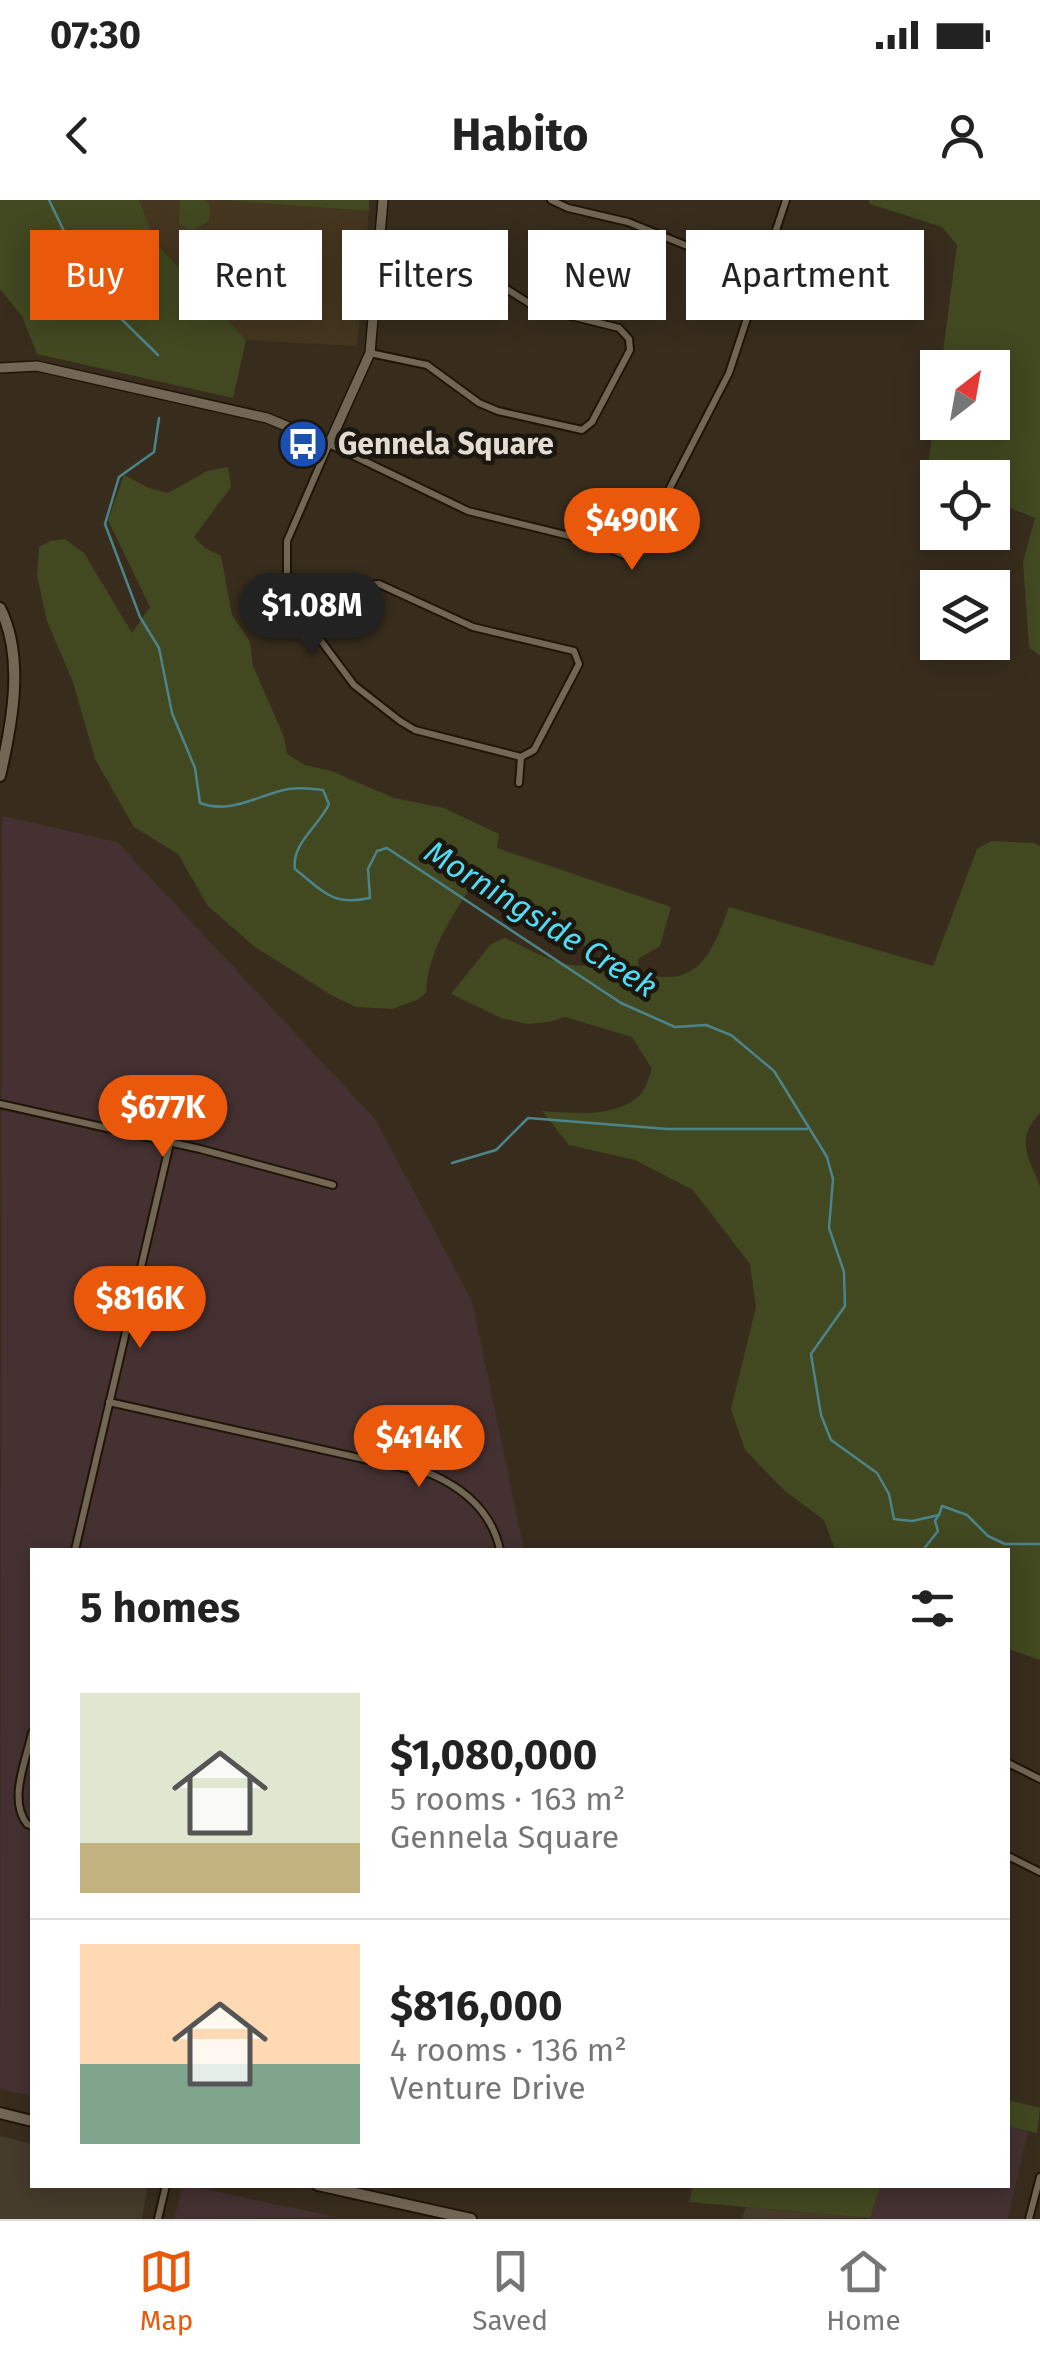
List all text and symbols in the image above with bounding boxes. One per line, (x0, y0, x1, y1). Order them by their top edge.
text: 07:30 (50, 12, 141, 58)
icon: back (50, 108, 105, 163)
text: Habito (451, 108, 589, 162)
icon: person (935, 108, 990, 163)
chip: Buy (30, 230, 159, 320)
chip: Rent (179, 230, 322, 320)
chip: Filters (342, 230, 508, 320)
chip: New (528, 230, 666, 320)
chip: Apartment (686, 230, 924, 320)
north arrow (920, 350, 1010, 440)
map controls (920, 350, 1010, 660)
bus stop icon: Gennela Square (277, 418, 329, 470)
place label: Gennela Square (338, 426, 554, 462)
button: locate (920, 460, 1010, 550)
pin: $490K (562, 488, 702, 573)
text: $490K (586, 501, 678, 539)
button: layers (920, 570, 1010, 660)
pin: $1.08M (231, 573, 393, 658)
text: $1.08M (262, 586, 362, 624)
water label: Morningside Creek (418, 832, 664, 1006)
pin: $677K (93, 1075, 233, 1160)
text: $677K (120, 1088, 206, 1126)
pin: $816K (70, 1266, 210, 1351)
text: $816K (96, 1279, 184, 1317)
pin: $414K (349, 1405, 489, 1490)
text: $414K (376, 1418, 462, 1456)
icon: filters (905, 1581, 960, 1636)
text: 5 homes (80, 1583, 240, 1633)
text: $1,080,000 (390, 1730, 597, 1780)
icon: home (160, 1733, 280, 1853)
text: 5 rooms · 163 m² (390, 1780, 625, 1818)
text: Gennela Square (390, 1818, 619, 1856)
text: $816,000 (390, 1981, 563, 2031)
icon: home (160, 1984, 280, 2104)
text: 4 rooms · 136 m² (390, 2031, 627, 2069)
text: Venture Drive (390, 2069, 586, 2107)
tab: Map (139, 2244, 194, 2337)
tab: Saved (472, 2244, 548, 2337)
tab: Home (826, 2244, 901, 2337)

